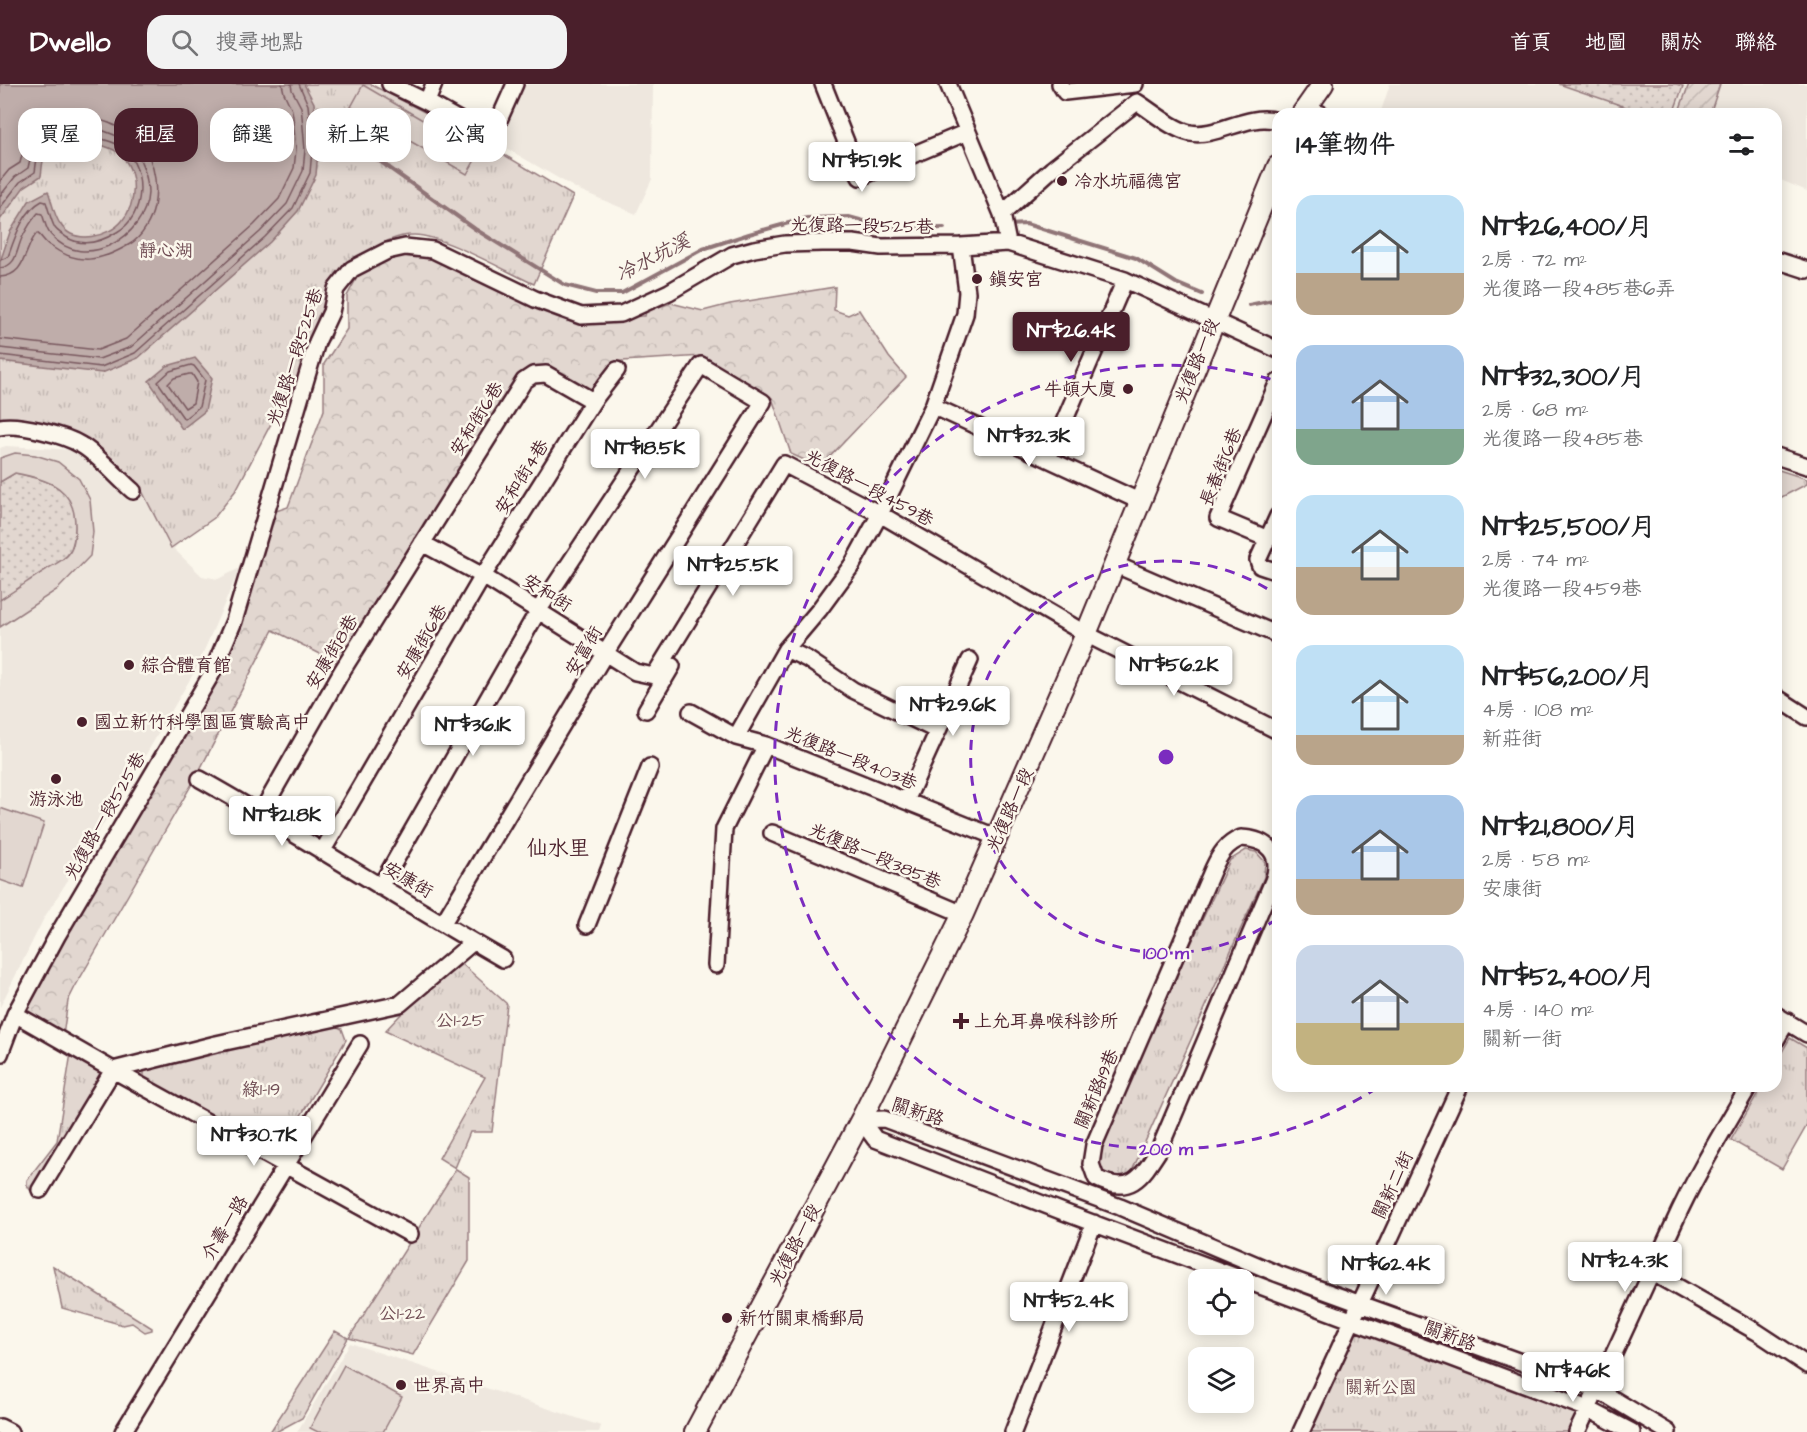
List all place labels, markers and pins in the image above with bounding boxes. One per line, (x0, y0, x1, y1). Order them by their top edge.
pin: NT$51.9K (800, 142, 924, 193)
place label: 冷水坑福德宮 (1074, 169, 1182, 194)
marker: 冷水坑福德宮 (1055, 174, 1069, 188)
place label: 鎮安宮 (989, 267, 1043, 292)
marker: 鎮安宮 (970, 272, 984, 286)
pin: NT$26.4K (1009, 312, 1133, 363)
place label: 牛頓大廈 (1044, 377, 1116, 402)
marker: 牛頓大廈 (1121, 382, 1135, 396)
pin: NT$32.3K (967, 417, 1091, 468)
pin: NT$18.5K (583, 429, 707, 480)
pin: NT$25.5K (671, 546, 795, 597)
pin: NT$56.2K (1112, 646, 1236, 697)
place label: 綜合體育館 (141, 653, 231, 678)
marker: 綜合體育館 (122, 658, 136, 672)
pin: NT$29.6K (891, 686, 1015, 737)
pin: NT$36.1K (411, 706, 535, 757)
place label: 國立新竹科學園區實驗高中 (94, 710, 310, 735)
marker: 國立新竹科學園區實驗高中 (75, 715, 89, 729)
centre of rings (1156, 747, 1176, 767)
marker: 游泳池 (49, 772, 63, 786)
place label: 游泳池 (29, 787, 83, 812)
pin: NT$21.8K (220, 796, 344, 847)
place label: 上允耳鼻喉科診所 (974, 1009, 1118, 1034)
marker: 上允耳鼻喉科診所 (952, 1012, 970, 1030)
pin: NT$30.7K (192, 1116, 316, 1167)
pin: NT$24.3K (1563, 1242, 1687, 1293)
pin: NT$62.4K (1324, 1245, 1448, 1296)
pin: NT$52.4K (1007, 1282, 1131, 1333)
place label: 新竹關東橋郵局 (739, 1306, 865, 1331)
marker: 新竹關東橋郵局 (720, 1311, 734, 1325)
pin: NT$46K (1524, 1352, 1622, 1403)
place label: 世界高中 (413, 1373, 485, 1398)
marker: 世界高中 (394, 1378, 408, 1392)

